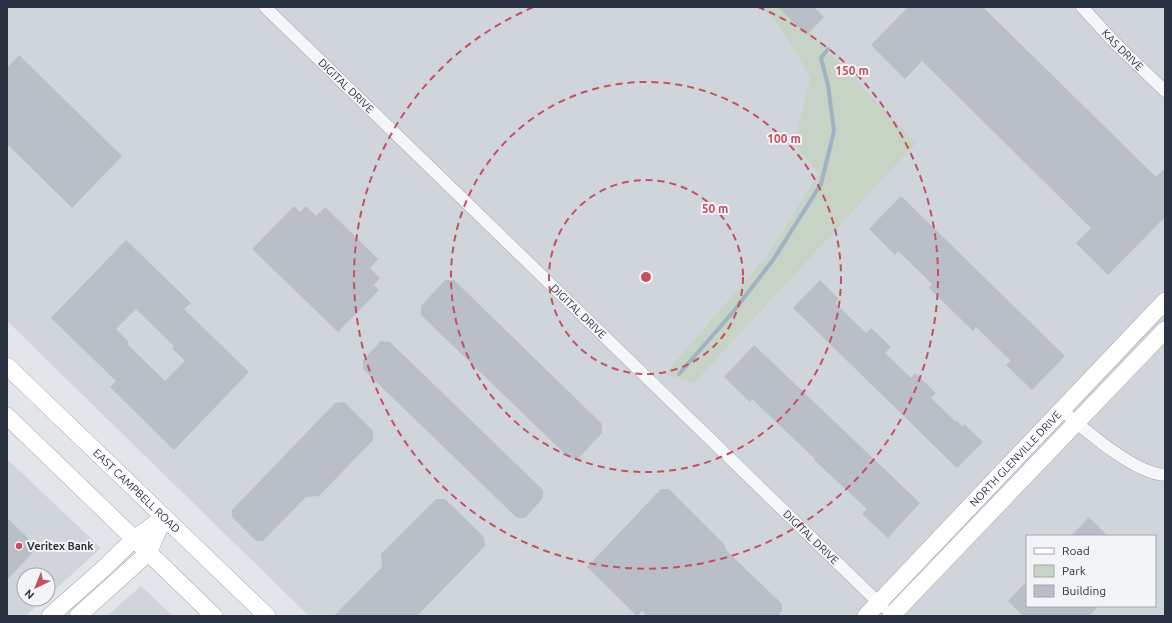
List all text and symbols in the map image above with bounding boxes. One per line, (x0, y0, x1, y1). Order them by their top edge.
street label: KAS DRIVE (1099, 27, 1146, 73)
street label: DIGITAL DRIVE (316, 56, 376, 115)
text: 150 m (835, 64, 869, 77)
text: 100 m (767, 132, 801, 145)
text: 50 m (702, 202, 728, 215)
centre of rings (639, 270, 653, 284)
street label: DIGITAL DRIVE (548, 282, 609, 341)
street label: NORTH GLENVILLE DRIVE (967, 408, 1063, 509)
street label: EAST CAMPBELL ROAD (91, 446, 183, 535)
street label: DIGITAL DRIVE (781, 508, 841, 567)
legend (1026, 535, 1156, 607)
place label: Veritex Bank (27, 540, 94, 552)
marker: Veritex Bank (14, 541, 24, 551)
text: Road (1062, 544, 1090, 557)
text: Park (1062, 564, 1086, 577)
north arrow (16, 567, 56, 607)
text: Building (1062, 584, 1106, 597)
text: N (22, 587, 36, 602)

